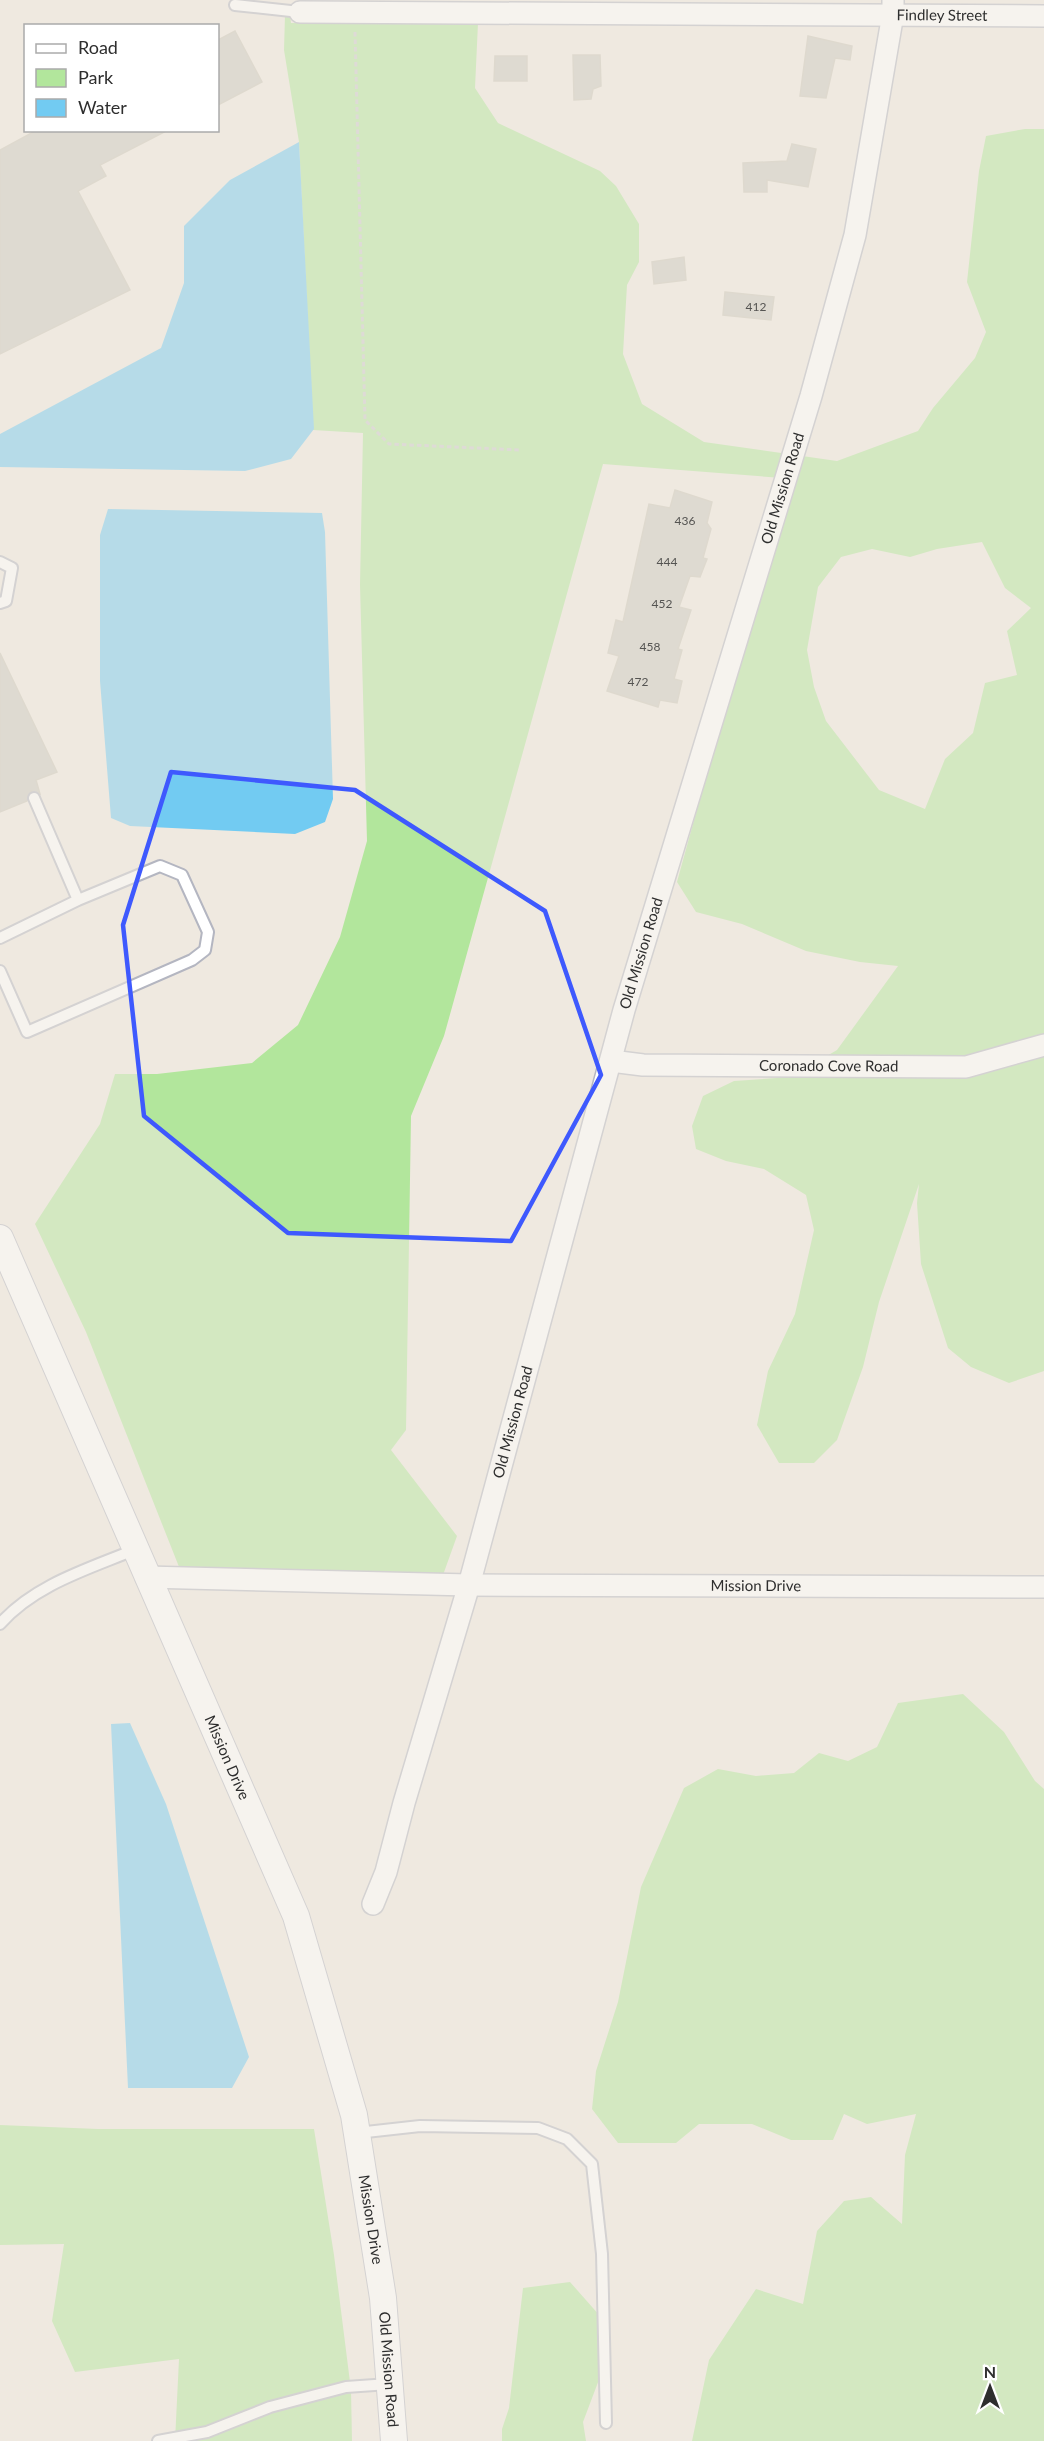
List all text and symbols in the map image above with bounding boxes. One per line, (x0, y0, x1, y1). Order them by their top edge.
street label: Findley Street (897, 5, 988, 24)
legend (24, 24, 219, 132)
text: Road (78, 36, 118, 58)
text: Park (78, 66, 114, 88)
text: Water (78, 96, 127, 118)
house number: 412 (746, 299, 766, 314)
street label: Old Mission Road (756, 430, 807, 546)
house number: 436 (675, 513, 695, 528)
house number: 444 (657, 554, 677, 569)
house number: 452 (652, 596, 672, 611)
house number: 458 (640, 639, 660, 654)
house number: 472 (628, 674, 648, 689)
street label: Old Mission Road (615, 895, 666, 1011)
street label: Coronado Cove Road (759, 1056, 899, 1075)
street label: Old Mission Road (488, 1364, 536, 1480)
street label: Mission Drive (711, 1576, 801, 1594)
street label: Mission Drive (201, 1712, 254, 1802)
street label: Mission Drive (356, 2173, 388, 2266)
street label: Old Mission Road (376, 2311, 403, 2428)
north arrow (960, 2357, 1020, 2417)
text: N (984, 2362, 996, 2381)

